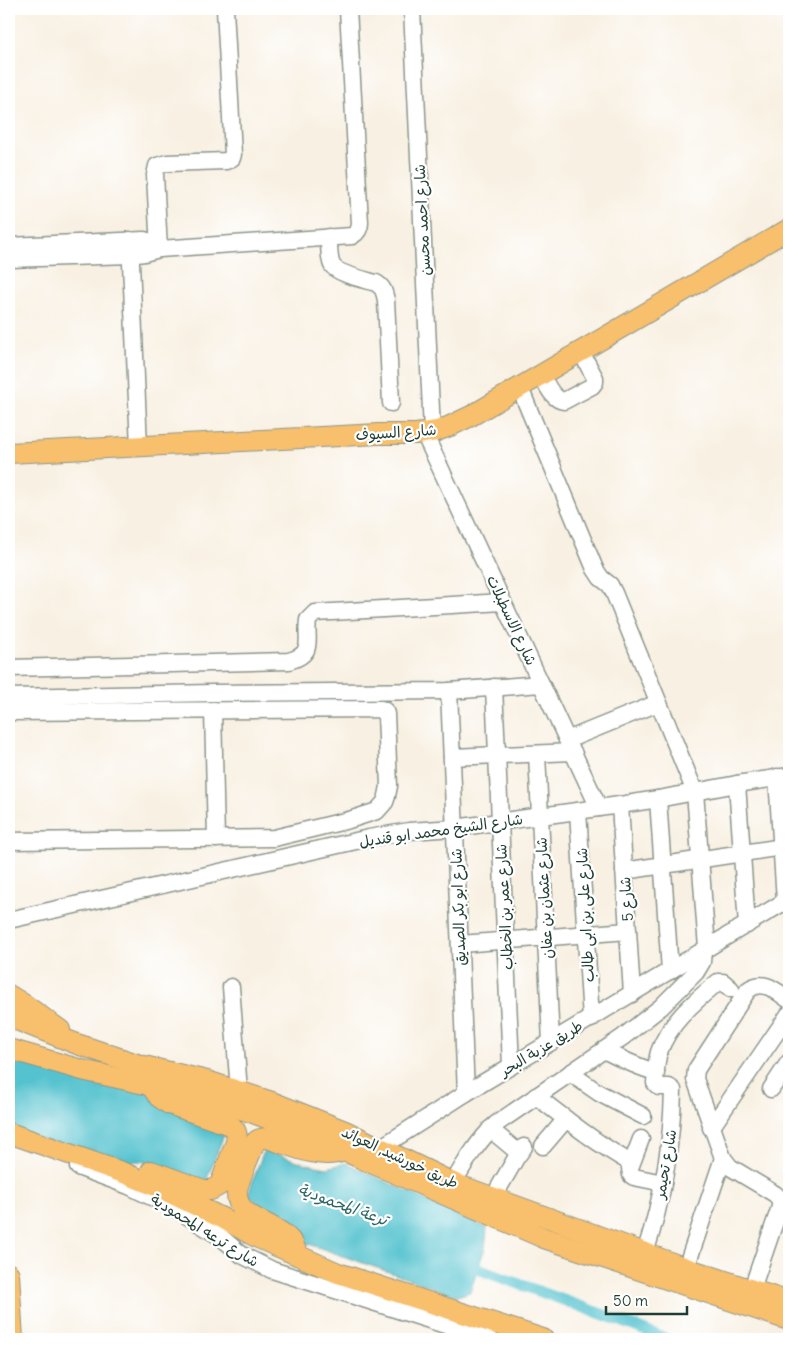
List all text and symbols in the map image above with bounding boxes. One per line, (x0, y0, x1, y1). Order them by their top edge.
street label: شارع احمد محسن (410, 164, 435, 276)
street label: شارع السيوف (355, 420, 437, 445)
street label: شارع الاسطبلات (482, 572, 541, 669)
street label: شارع الشيخ محمد ابو قنديل (358, 809, 524, 852)
street label: شارع عثمان بن عفان (531, 837, 558, 959)
street label: شارع عمر بن الخطاب (491, 843, 518, 971)
street label: شارع على بن ابى طالب (572, 847, 599, 983)
street label: شارع ابو بكر الصديق (446, 848, 471, 966)
street label: شارع 5 (615, 876, 638, 922)
street label: طريق عزبة البحر (495, 1016, 586, 1081)
street label: طريق خورشيد, العوائد (338, 1122, 462, 1193)
street label: شارع تحيمر (649, 1128, 681, 1202)
water label: ترعة المحمودية (296, 1179, 394, 1231)
street label: شارع ترعه المحمودية (147, 1189, 263, 1272)
scale bar (606, 1283, 687, 1315)
text: 50 m (613, 1291, 648, 1310)

